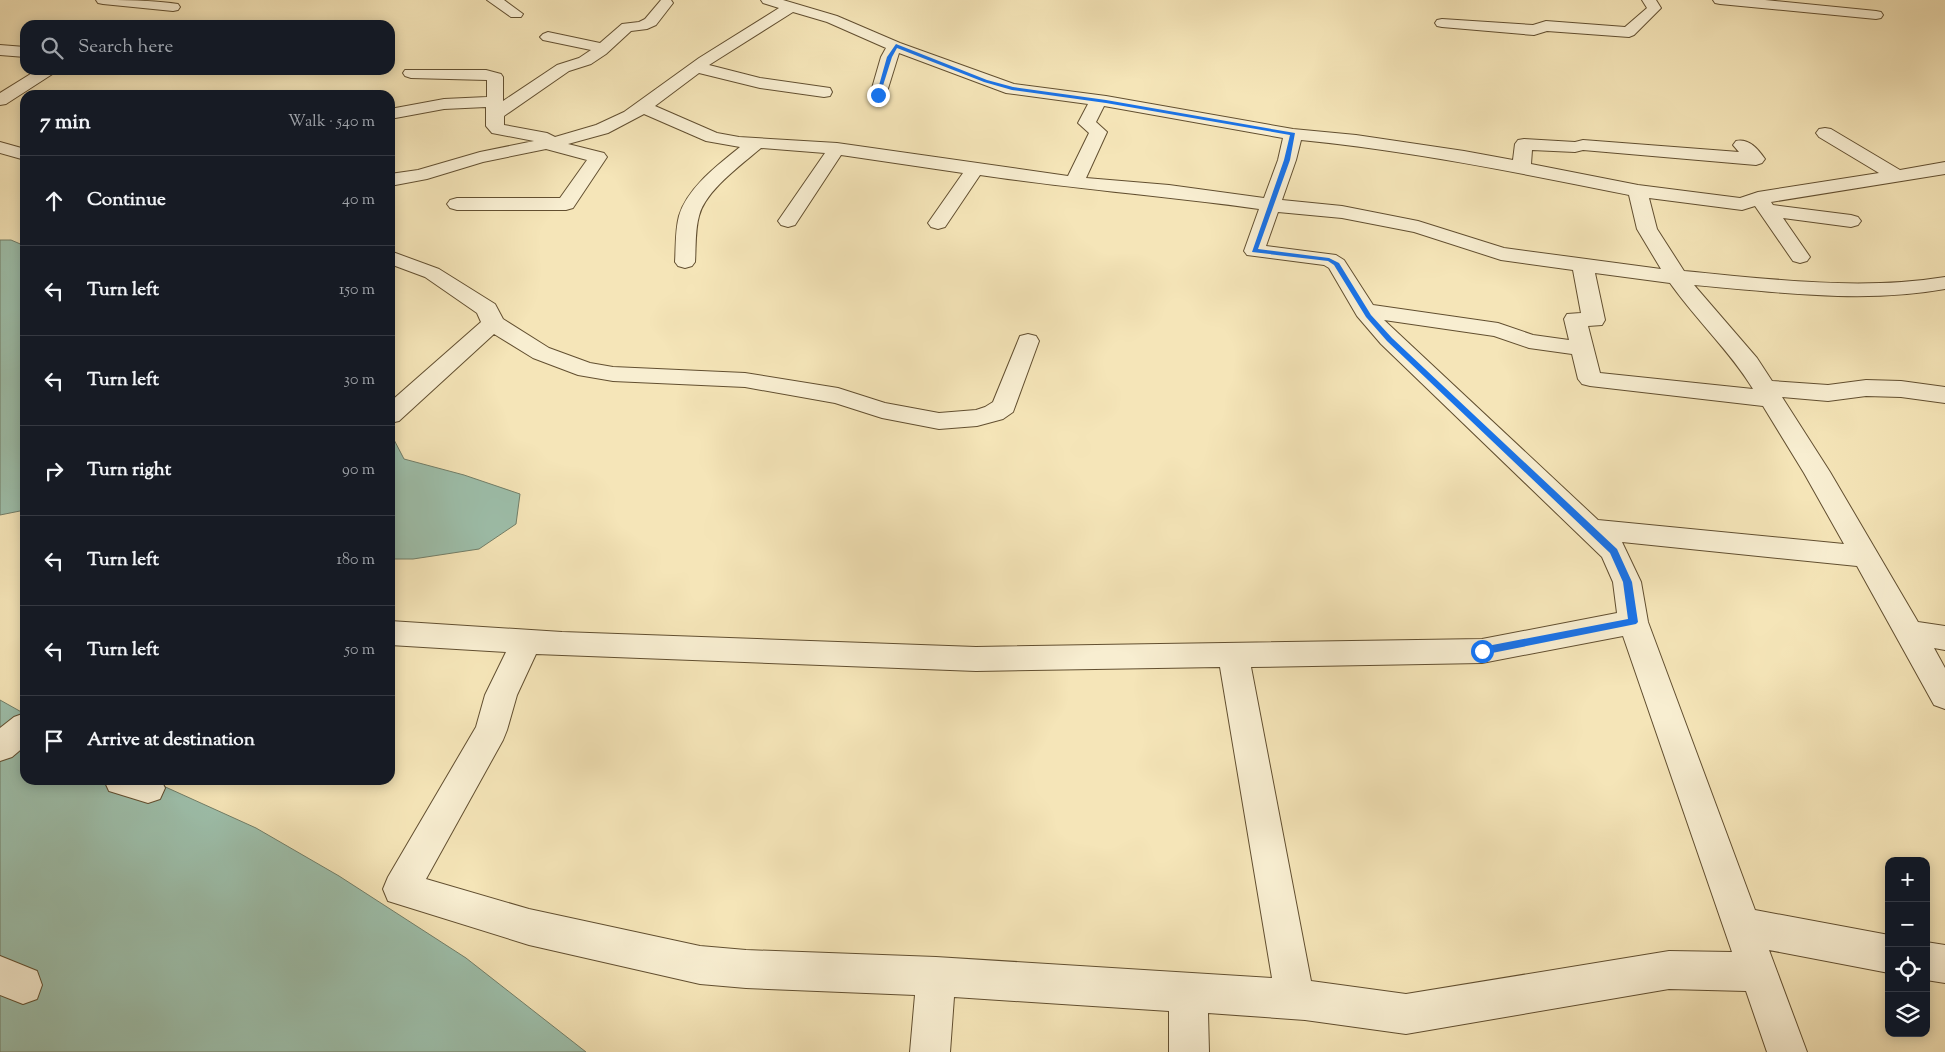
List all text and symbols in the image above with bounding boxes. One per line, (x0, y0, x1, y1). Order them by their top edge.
search box (20, 20, 395, 75)
icon: search (38, 34, 66, 62)
text: Search here (78, 34, 173, 61)
route end (867, 84, 890, 107)
text: 7 min (40, 108, 91, 138)
text: Walk · 540 m (288, 111, 375, 134)
icon: ahead (40, 187, 68, 215)
text: Continue (87, 187, 166, 214)
text: 40 m (342, 189, 375, 212)
icon: left (40, 277, 68, 305)
text: Turn left (87, 277, 159, 304)
text: 150 m (339, 279, 375, 302)
icon: left (40, 367, 68, 395)
text: Turn left (87, 367, 159, 394)
text: 30 m (344, 369, 375, 392)
icon: right (40, 457, 68, 485)
text: Turn right (87, 457, 171, 484)
text: 90 m (342, 459, 375, 482)
icon: left (40, 547, 68, 575)
text: Turn left (87, 547, 159, 574)
text: 180 m (336, 549, 375, 572)
icon: left (40, 637, 68, 665)
text: Turn left (87, 637, 159, 664)
text: 50 m (344, 639, 375, 662)
route start (1471, 640, 1494, 663)
icon: arrive (40, 727, 68, 755)
text: Arrive at destination (87, 727, 255, 754)
map controls (1885, 857, 1930, 1037)
button: + (1885, 857, 1930, 902)
button: − (1885, 902, 1930, 947)
button: locate (1885, 947, 1930, 992)
button: layers (1885, 992, 1930, 1037)

